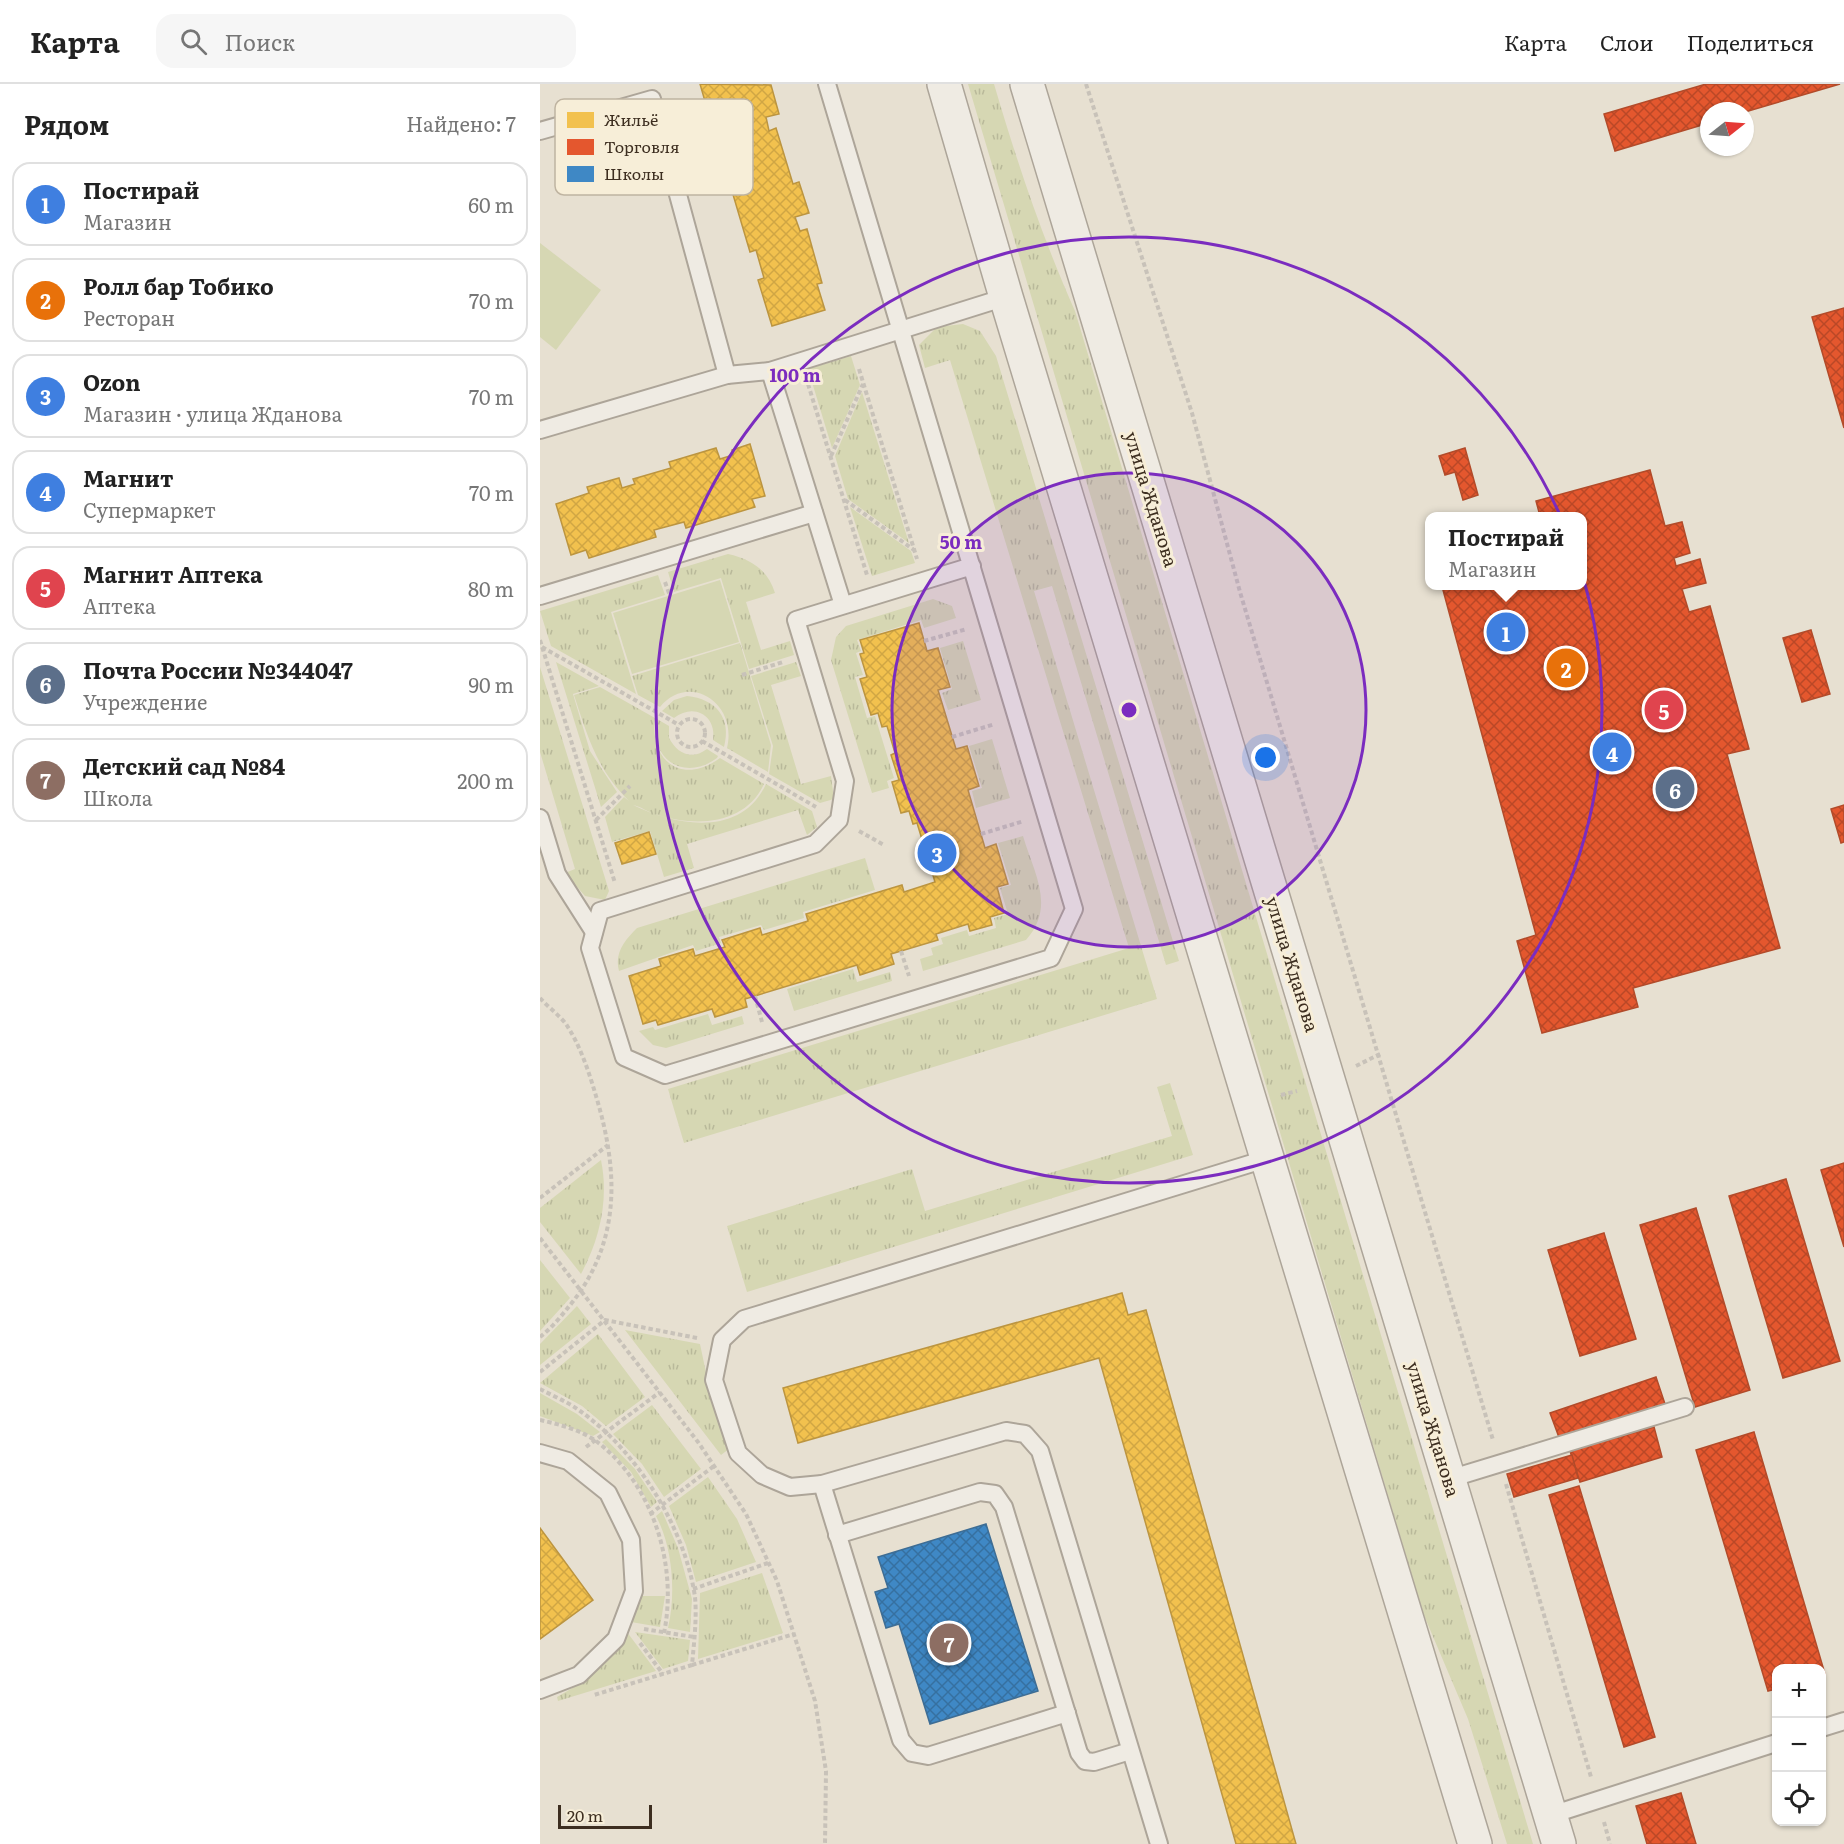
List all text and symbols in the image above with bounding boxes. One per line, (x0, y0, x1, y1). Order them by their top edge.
search box (156, 14, 576, 68)
text: Карта (30, 20, 120, 62)
icon: search (177, 25, 210, 58)
text: Поиск (225, 25, 295, 58)
text: Карта (1504, 26, 1567, 57)
text: Слои (1600, 26, 1654, 57)
text: Поделиться (1687, 26, 1814, 57)
legend (555, 99, 753, 195)
north arrow (1700, 102, 1754, 156)
text: Рядом (24, 104, 109, 143)
text: Жильё (604, 107, 658, 131)
text: Найдено: 7 (406, 108, 516, 138)
text: Торговля (604, 134, 680, 158)
text: Школы (604, 161, 664, 185)
text: Постирай (83, 173, 199, 206)
text: 1 (41, 189, 50, 219)
text: 60 m (468, 189, 514, 219)
text: Магазин (83, 206, 172, 236)
text: Ролл бар Тобико (83, 269, 274, 302)
text: 2 (40, 285, 51, 315)
text: 70 m (469, 285, 514, 315)
text: Ресторан (83, 302, 175, 332)
text: 100 m (769, 361, 821, 388)
text: Ozon (83, 365, 140, 398)
text: 3 (40, 381, 51, 411)
text: 70 m (469, 381, 514, 411)
text: Магазин · улица Жданова (83, 398, 342, 428)
street label: улица Жданова (1119, 428, 1186, 570)
text: Магнит (83, 461, 174, 494)
text: 4 (39, 477, 52, 507)
text: 70 m (469, 477, 514, 507)
text: Супермаркет (83, 494, 216, 524)
popup (1425, 512, 1587, 590)
text: Постирай (1448, 520, 1564, 553)
text: 50 m (940, 528, 982, 555)
text: Магазин (1448, 553, 1536, 583)
text: Магнит Аптека (83, 557, 263, 590)
text: 5 (40, 573, 51, 603)
text: 80 m (468, 573, 514, 603)
text: Аптека (83, 590, 156, 620)
pin: 1 (1486, 610, 1526, 654)
pin: 2 (1546, 646, 1586, 690)
text: Почта России №344047 (83, 653, 353, 686)
text: 6 (40, 669, 51, 699)
text: 90 m (469, 669, 514, 699)
text: Учреждение (83, 686, 207, 716)
pin: 5 (1644, 688, 1684, 732)
centre of rings (1119, 700, 1139, 720)
pin: 4 (1592, 730, 1632, 774)
your location (1251, 743, 1280, 772)
text: Детский сад №84 (83, 749, 285, 782)
text: 7 (40, 765, 51, 795)
text: 200 m (457, 765, 514, 795)
pin: 6 (1656, 766, 1694, 812)
text: Школа (83, 782, 153, 812)
pin: 3 (918, 830, 956, 876)
street label: улица Жданова (1260, 893, 1327, 1035)
street label: улица Жданова (1401, 1358, 1468, 1500)
pin: 7 (930, 1620, 968, 1666)
map controls (1772, 1664, 1826, 1826)
button: + (1772, 1664, 1826, 1718)
button: − (1772, 1718, 1826, 1772)
button: locate (1772, 1772, 1826, 1826)
scale bar (558, 1802, 652, 1830)
text: 20 m (567, 1803, 603, 1827)

